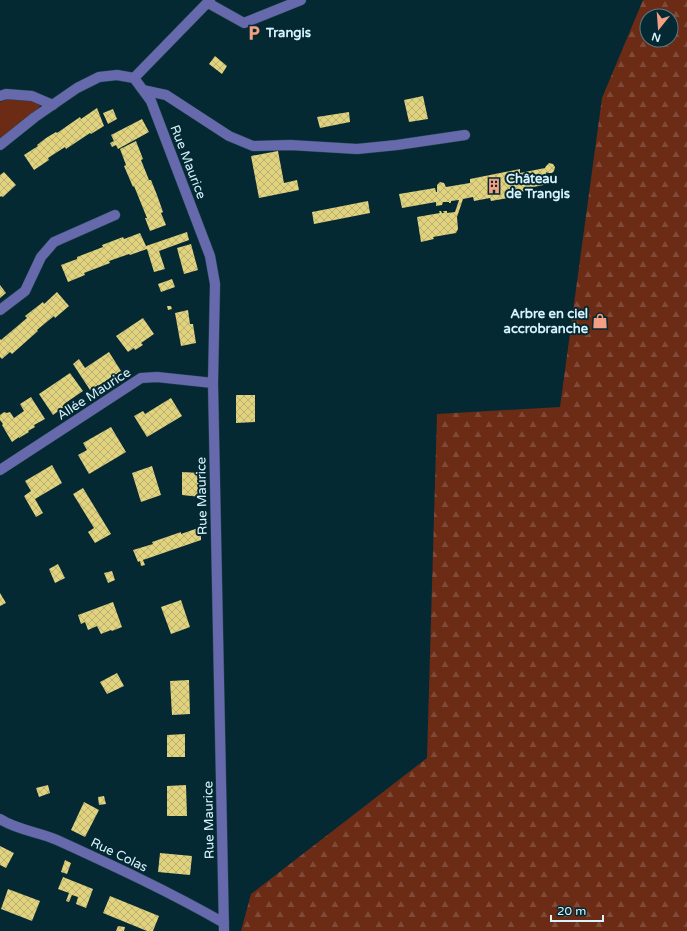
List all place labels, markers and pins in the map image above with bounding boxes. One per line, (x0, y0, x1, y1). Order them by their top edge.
parking icon: Trangis (245, 24, 263, 42)
place label: Trangis (265, 25, 311, 41)
place label: Château de Trangis (506, 171, 570, 202)
building icon: Château de Trangis (485, 177, 503, 195)
place label: Arbre en ciel accrobranche (504, 306, 589, 337)
shop icon: Arbre en ciel accrobranche (591, 312, 609, 330)

